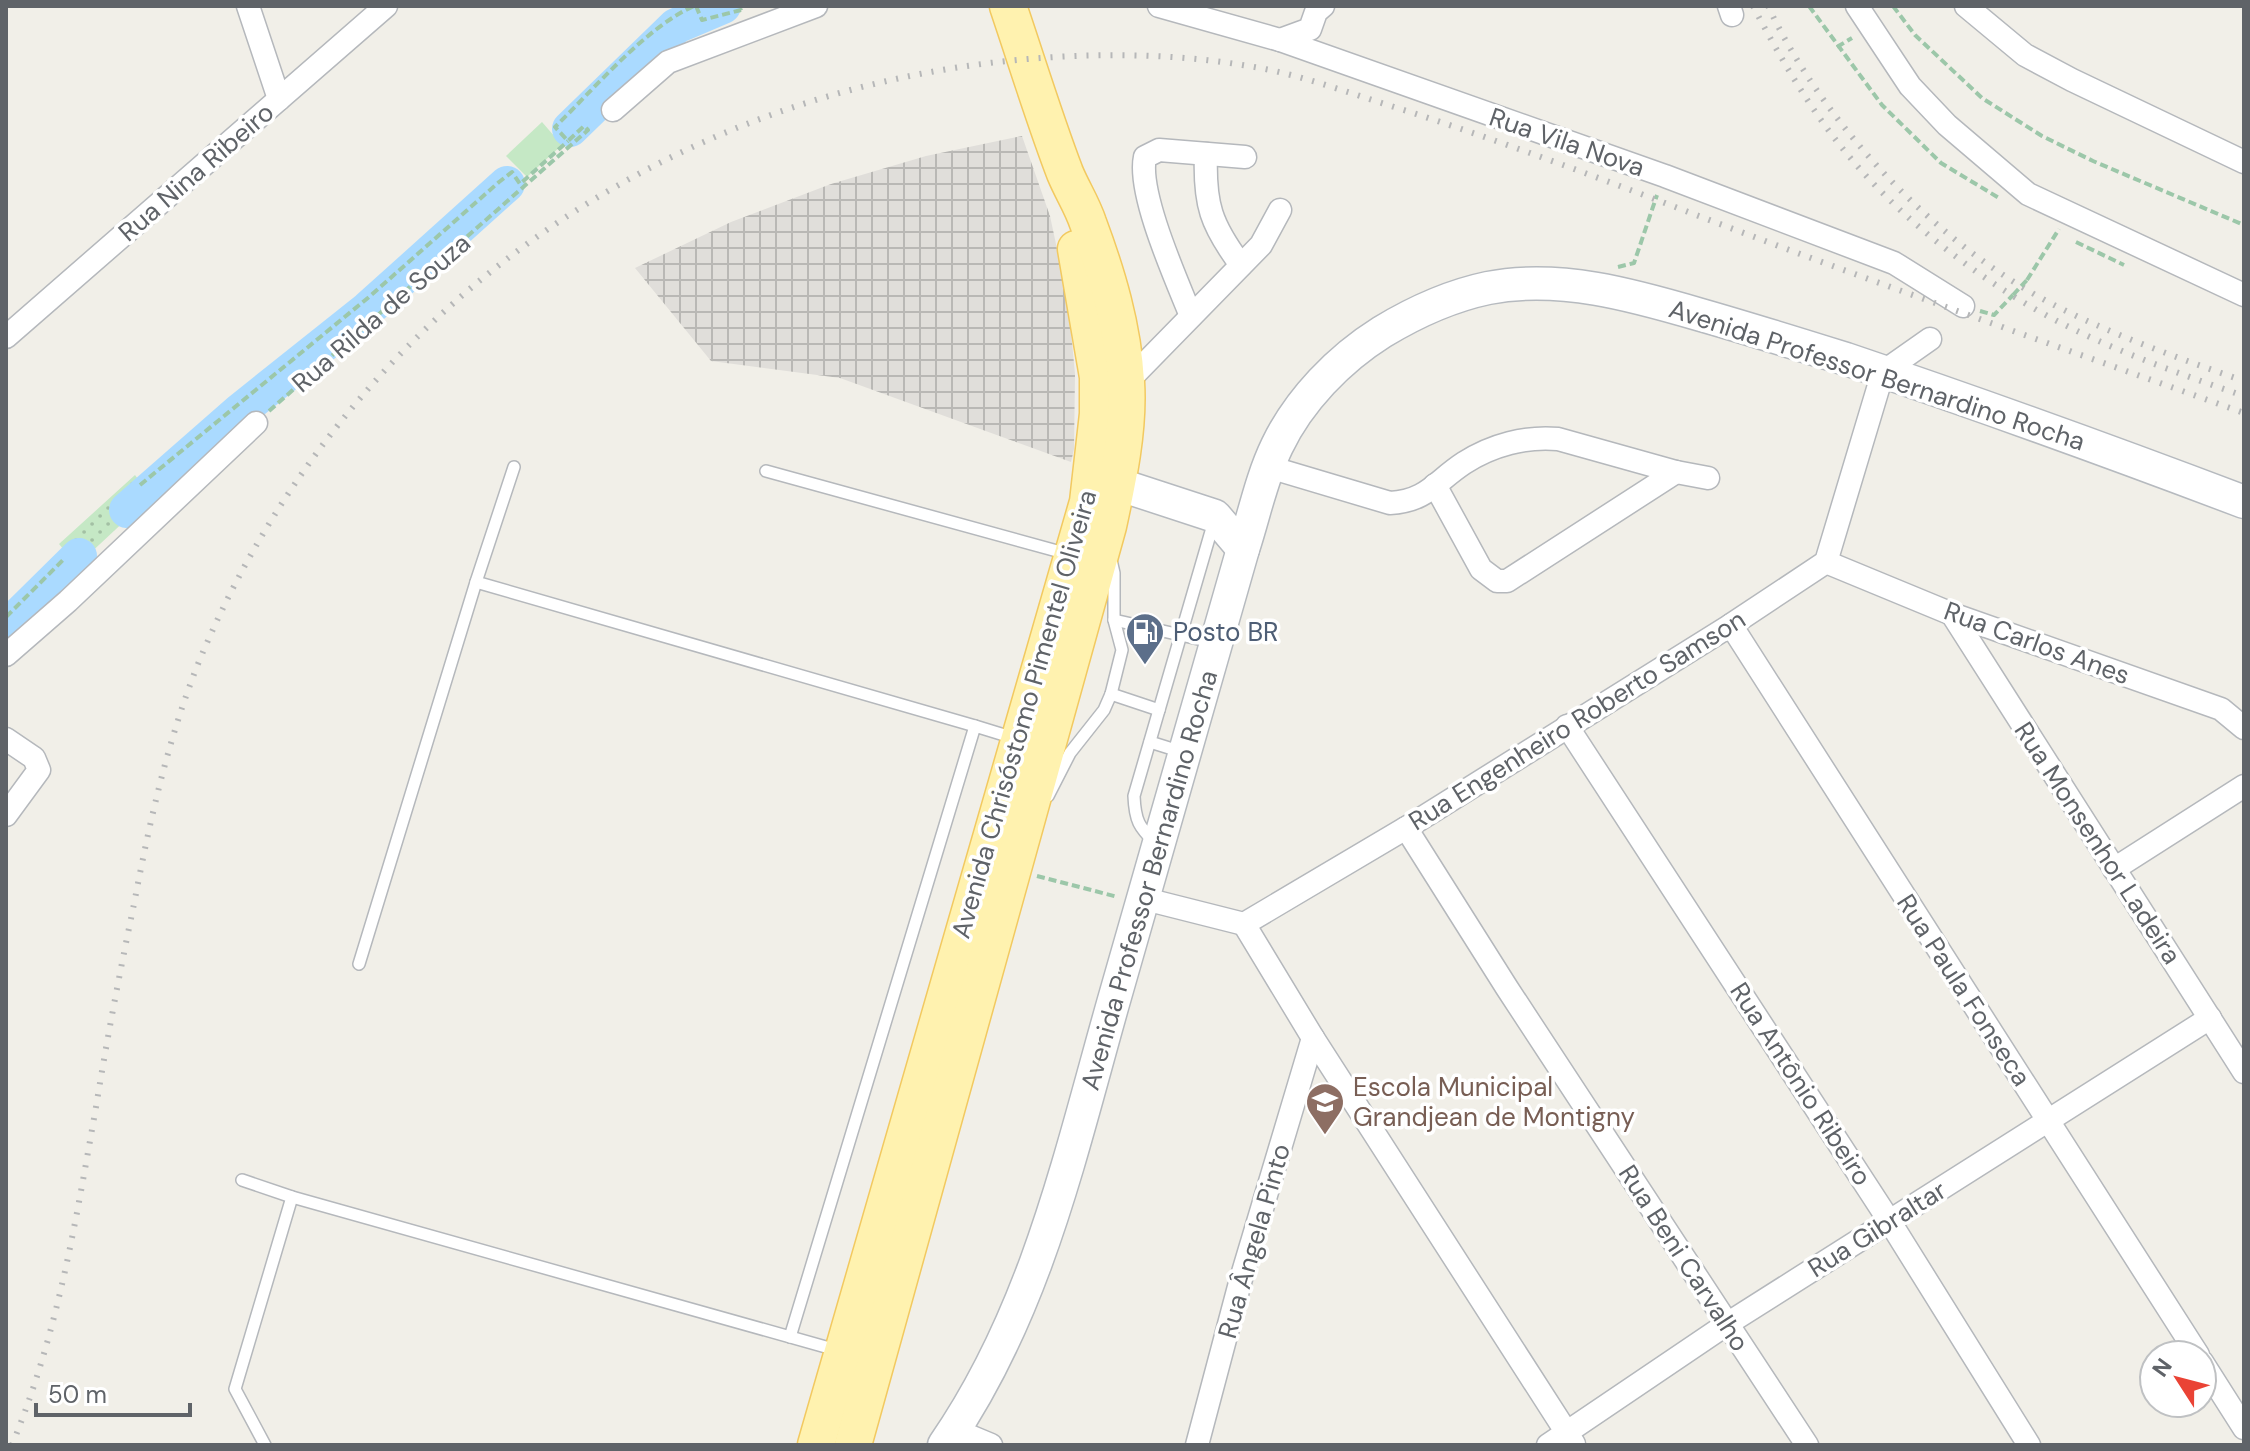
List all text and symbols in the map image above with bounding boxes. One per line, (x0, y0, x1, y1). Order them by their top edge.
street label: Rua Nina Ribeiro (111, 95, 281, 249)
street label: Rua Vila Nova (1485, 100, 1649, 184)
street label: Rua Rilda de Souza (285, 226, 477, 400)
street label: Avenida Professor Bernardino Rocha (1665, 292, 2089, 458)
street label: Avenida Chrisóstomo Pimentel Oliveira (944, 486, 1104, 942)
street label: Rua Carlos Anes (1940, 594, 2134, 692)
street label: Rua Engenheiro Roberto Samson (1402, 602, 1752, 838)
fuel station icon: Posto BR (1124, 611, 1166, 666)
place label: Posto BR (1173, 615, 1279, 649)
street label: Avenida Professor Bernardino Rocha (1073, 666, 1225, 1094)
street label: Rua Monsenhor Ladeira (2007, 715, 2189, 971)
street label: Rua Paula Fonseca (1889, 888, 2039, 1092)
street label: Rua Antônio Ribeiro (1723, 976, 1879, 1192)
place label: Escola Municipal Grandjean de Montigny (1353, 1070, 1635, 1134)
school or university icon: Escola Municipal Grandjean de Montigny (1304, 1081, 1346, 1136)
street label: Rua Ângela Pinto (1210, 1140, 1298, 1342)
street label: Rua Beni Carvalho (1611, 1158, 1757, 1358)
street label: Rua Gibraltar (1801, 1173, 1953, 1285)
north arrow (2138, 1339, 2218, 1419)
text: N (2146, 1353, 2179, 1383)
scale bar (36, 1367, 190, 1417)
text: 50 m (48, 1379, 107, 1410)

